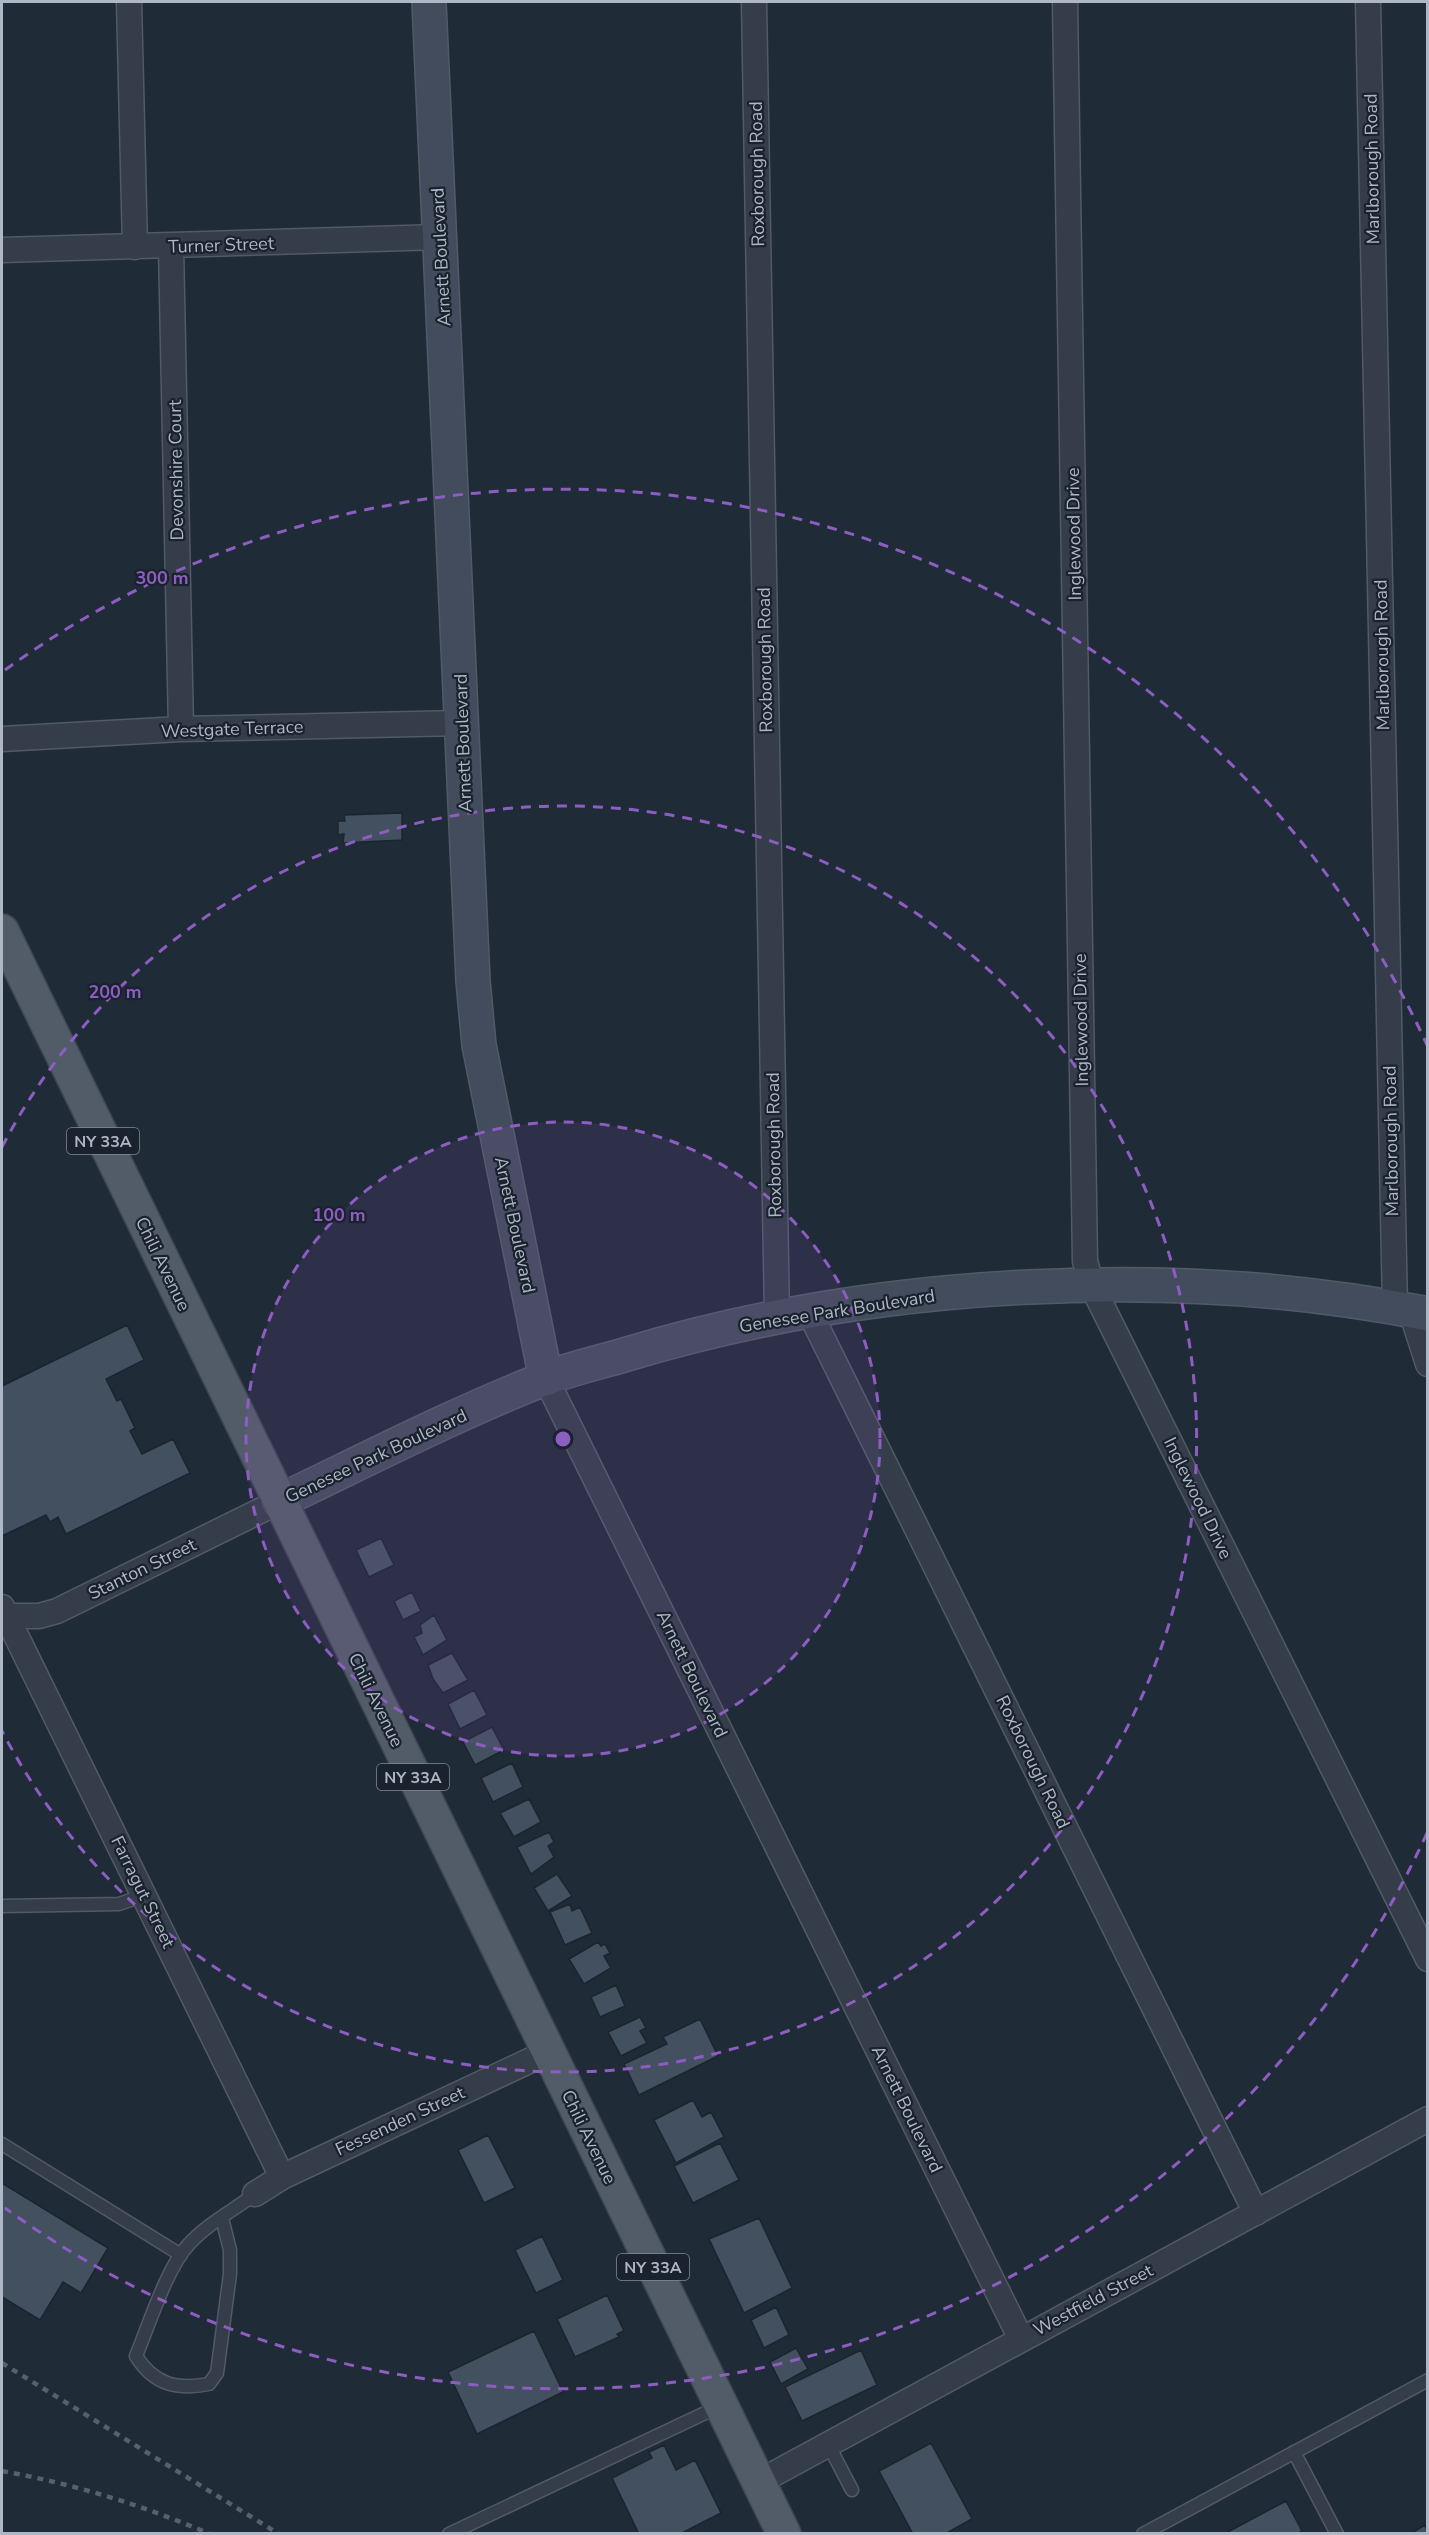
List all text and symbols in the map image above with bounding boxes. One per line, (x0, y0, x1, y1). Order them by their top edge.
street label: Marlborough Road (1359, 93, 1385, 245)
street label: Roxborough Road (744, 101, 770, 247)
street label: Arnett Boulevard (425, 187, 457, 327)
street label: Turner Street (168, 231, 275, 259)
street label: Devonshire Court (163, 399, 189, 540)
street label: Inglewood Drive (1061, 467, 1087, 601)
text: 300 m (135, 566, 189, 590)
street label: Marlborough Road (1369, 579, 1395, 731)
street label: Roxborough Road (752, 587, 778, 733)
street label: Arnett Boulevard (449, 673, 477, 813)
street label: Westgate Terrace (160, 715, 304, 743)
street label: Inglewood Drive (1068, 953, 1094, 1087)
text: 200 m (88, 980, 142, 1004)
street label: Marlborough Road (1378, 1065, 1404, 1217)
street label: Roxborough Road (761, 1072, 787, 1218)
road number: NY 33A (67, 1128, 139, 1154)
street label: Arnett Boulevard (489, 1155, 541, 1295)
text: 100 m (312, 1203, 366, 1227)
street label: Chili Avenue (130, 1213, 196, 1315)
street label: Genesee Park Boulevard (737, 1284, 937, 1338)
street label: Genesee Park Boulevard (281, 1403, 471, 1509)
centre of rings (553, 1429, 573, 1449)
street label: Inglewood Drive (1158, 1433, 1238, 1563)
street label: Stanton Street (84, 1532, 201, 1605)
street label: Arnett Boulevard (651, 1606, 733, 1742)
street label: Chili Avenue (343, 1649, 409, 1751)
street label: Roxborough Road (990, 1691, 1076, 1833)
road number: NY 33A (377, 1764, 449, 1790)
street label: Farragut Street (105, 1832, 181, 1953)
street label: Arnett Boulevard (866, 2041, 948, 2177)
street label: Fessenden Street (331, 2080, 469, 2162)
street label: Chili Avenue (556, 2086, 622, 2188)
road number: NY 33A (617, 2254, 689, 2280)
street label: Westfield Street (1029, 2258, 1158, 2342)

